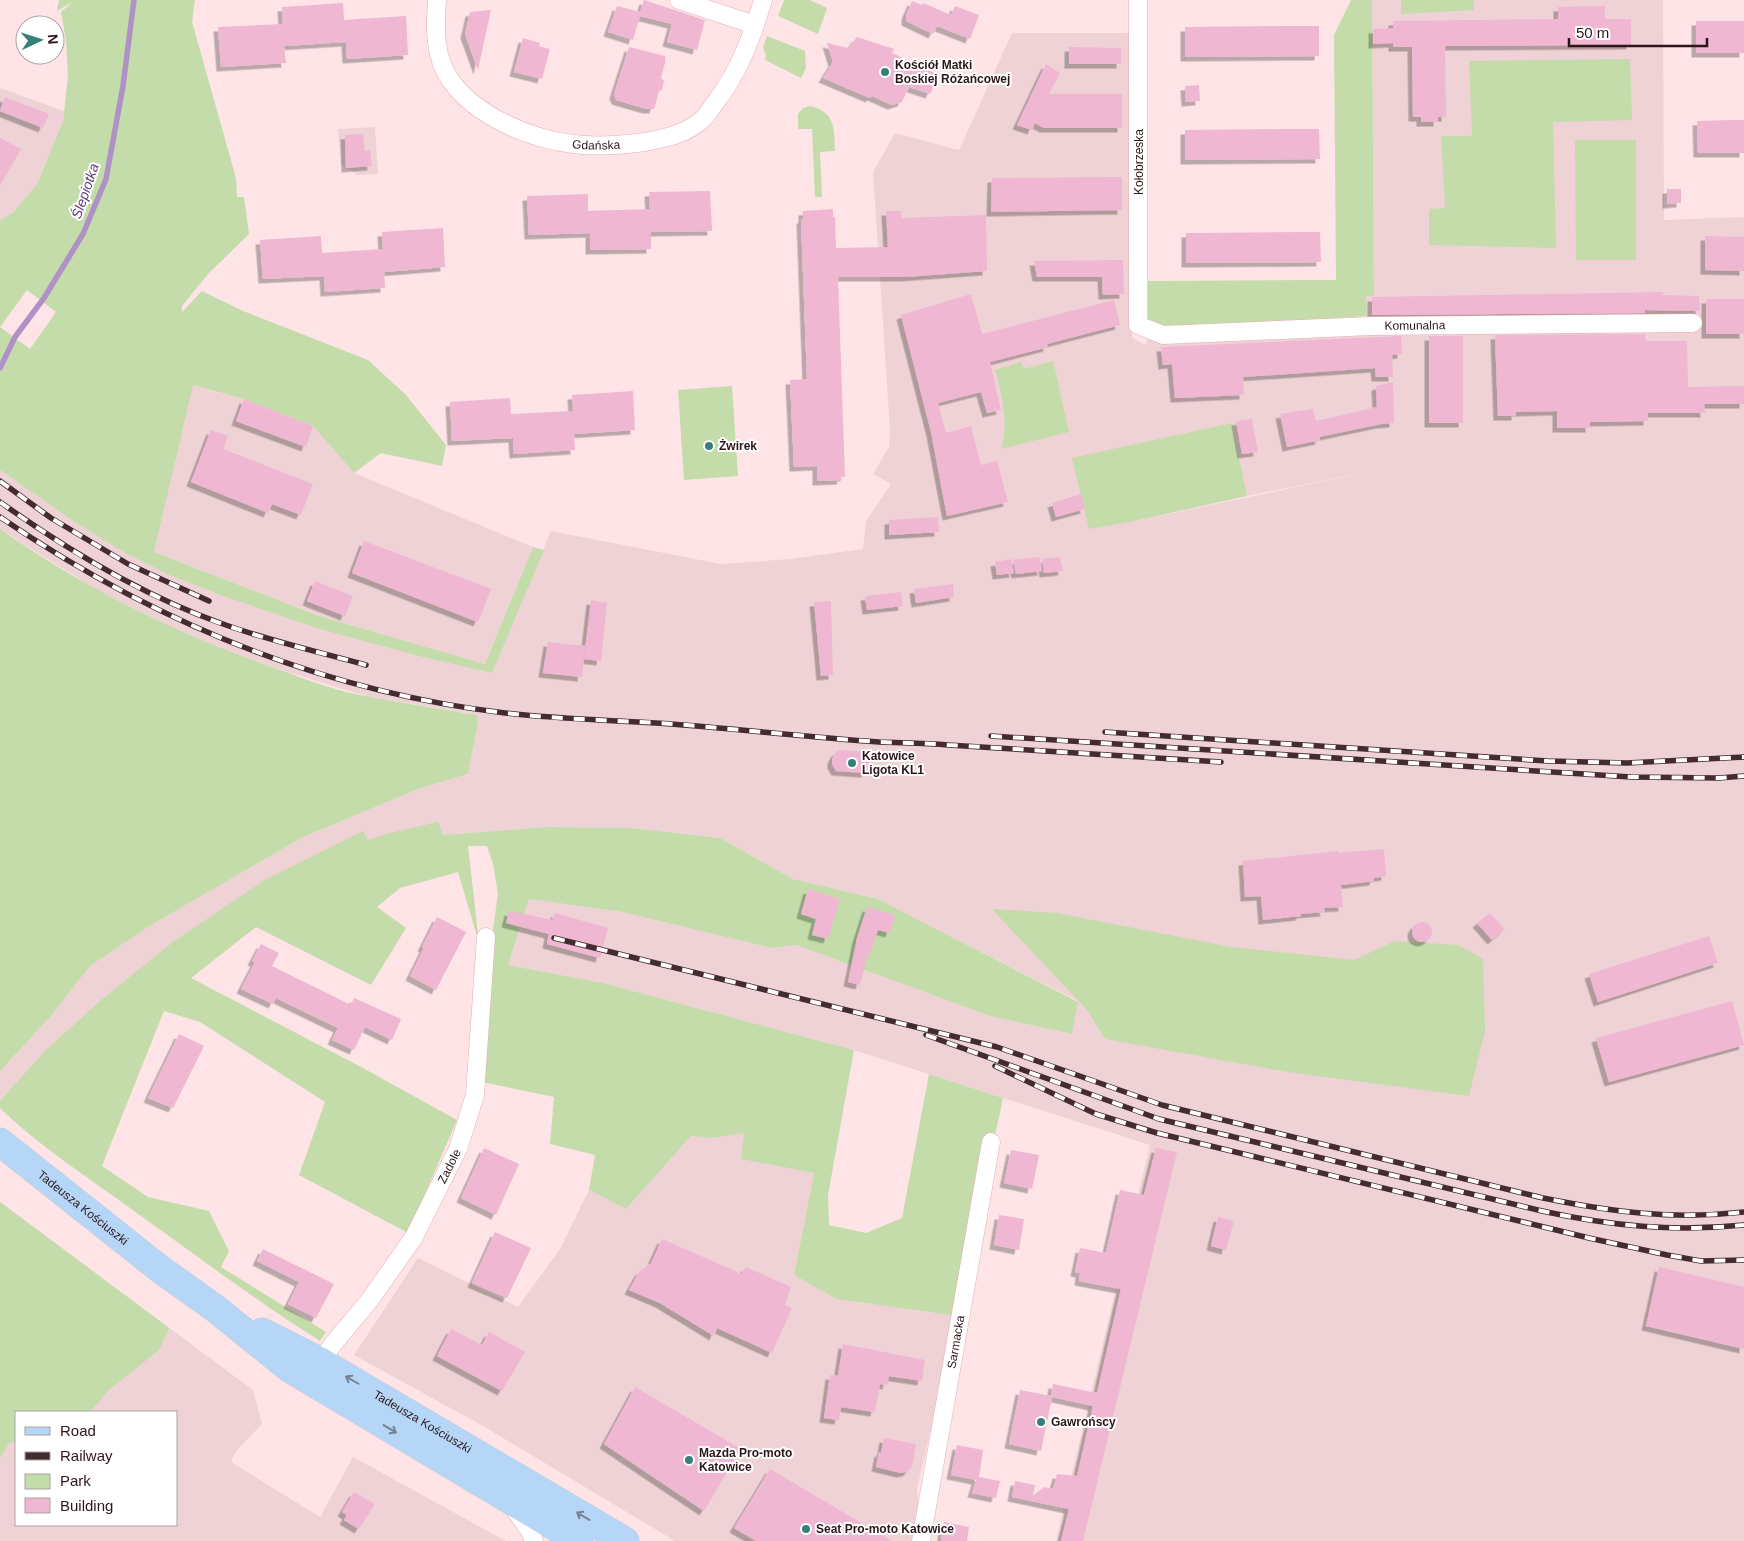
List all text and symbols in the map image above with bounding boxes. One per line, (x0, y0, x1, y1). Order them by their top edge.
north arrow (15, 15, 65, 65)
scale bar (1569, 15, 1706, 47)
text: 50 m (1576, 24, 1609, 41)
text: N (45, 33, 61, 45)
place label: Kościół Matki Boskiej Różańcowej (895, 58, 1010, 86)
marker: Kościół Matki Boskiej Różańcowej (879, 66, 891, 78)
street label: Kołobrzeska (1132, 129, 1146, 195)
street label: Gdańska (571, 137, 621, 152)
water label: Ślepiotka (67, 161, 102, 221)
street label: Komunalna (1384, 318, 1446, 333)
place label: Żwirek (719, 438, 757, 453)
marker: Żwirek (703, 440, 715, 452)
place label: Katowice Ligota KL1 (862, 749, 924, 777)
marker: Katowice Ligota KL1 (846, 757, 858, 769)
street label: Zadole (435, 1146, 464, 1186)
street label: Tadeusza Kościuszki (35, 1168, 131, 1248)
street label: Sarmacka (944, 1314, 968, 1370)
one-way arrow (346, 1375, 360, 1385)
street label: Tadeusza Kościuszki (371, 1387, 474, 1456)
legend (15, 1411, 178, 1526)
place label: Gawrońscy (1051, 1415, 1116, 1429)
marker: Gawrońscy (1035, 1416, 1047, 1428)
text: Road (60, 1422, 96, 1439)
one-way arrow (383, 1425, 397, 1435)
place label: Mazda Pro-moto Katowice (699, 1446, 792, 1474)
text: Railway (60, 1447, 113, 1464)
marker: Mazda Pro-moto Katowice (683, 1454, 695, 1466)
text: Park (60, 1472, 91, 1489)
text: Building (60, 1497, 113, 1514)
one-way arrow (575, 1511, 590, 1521)
place label: Seat Pro-moto Katowice (816, 1522, 954, 1536)
marker: Seat Pro-moto Katowice (800, 1523, 812, 1535)

